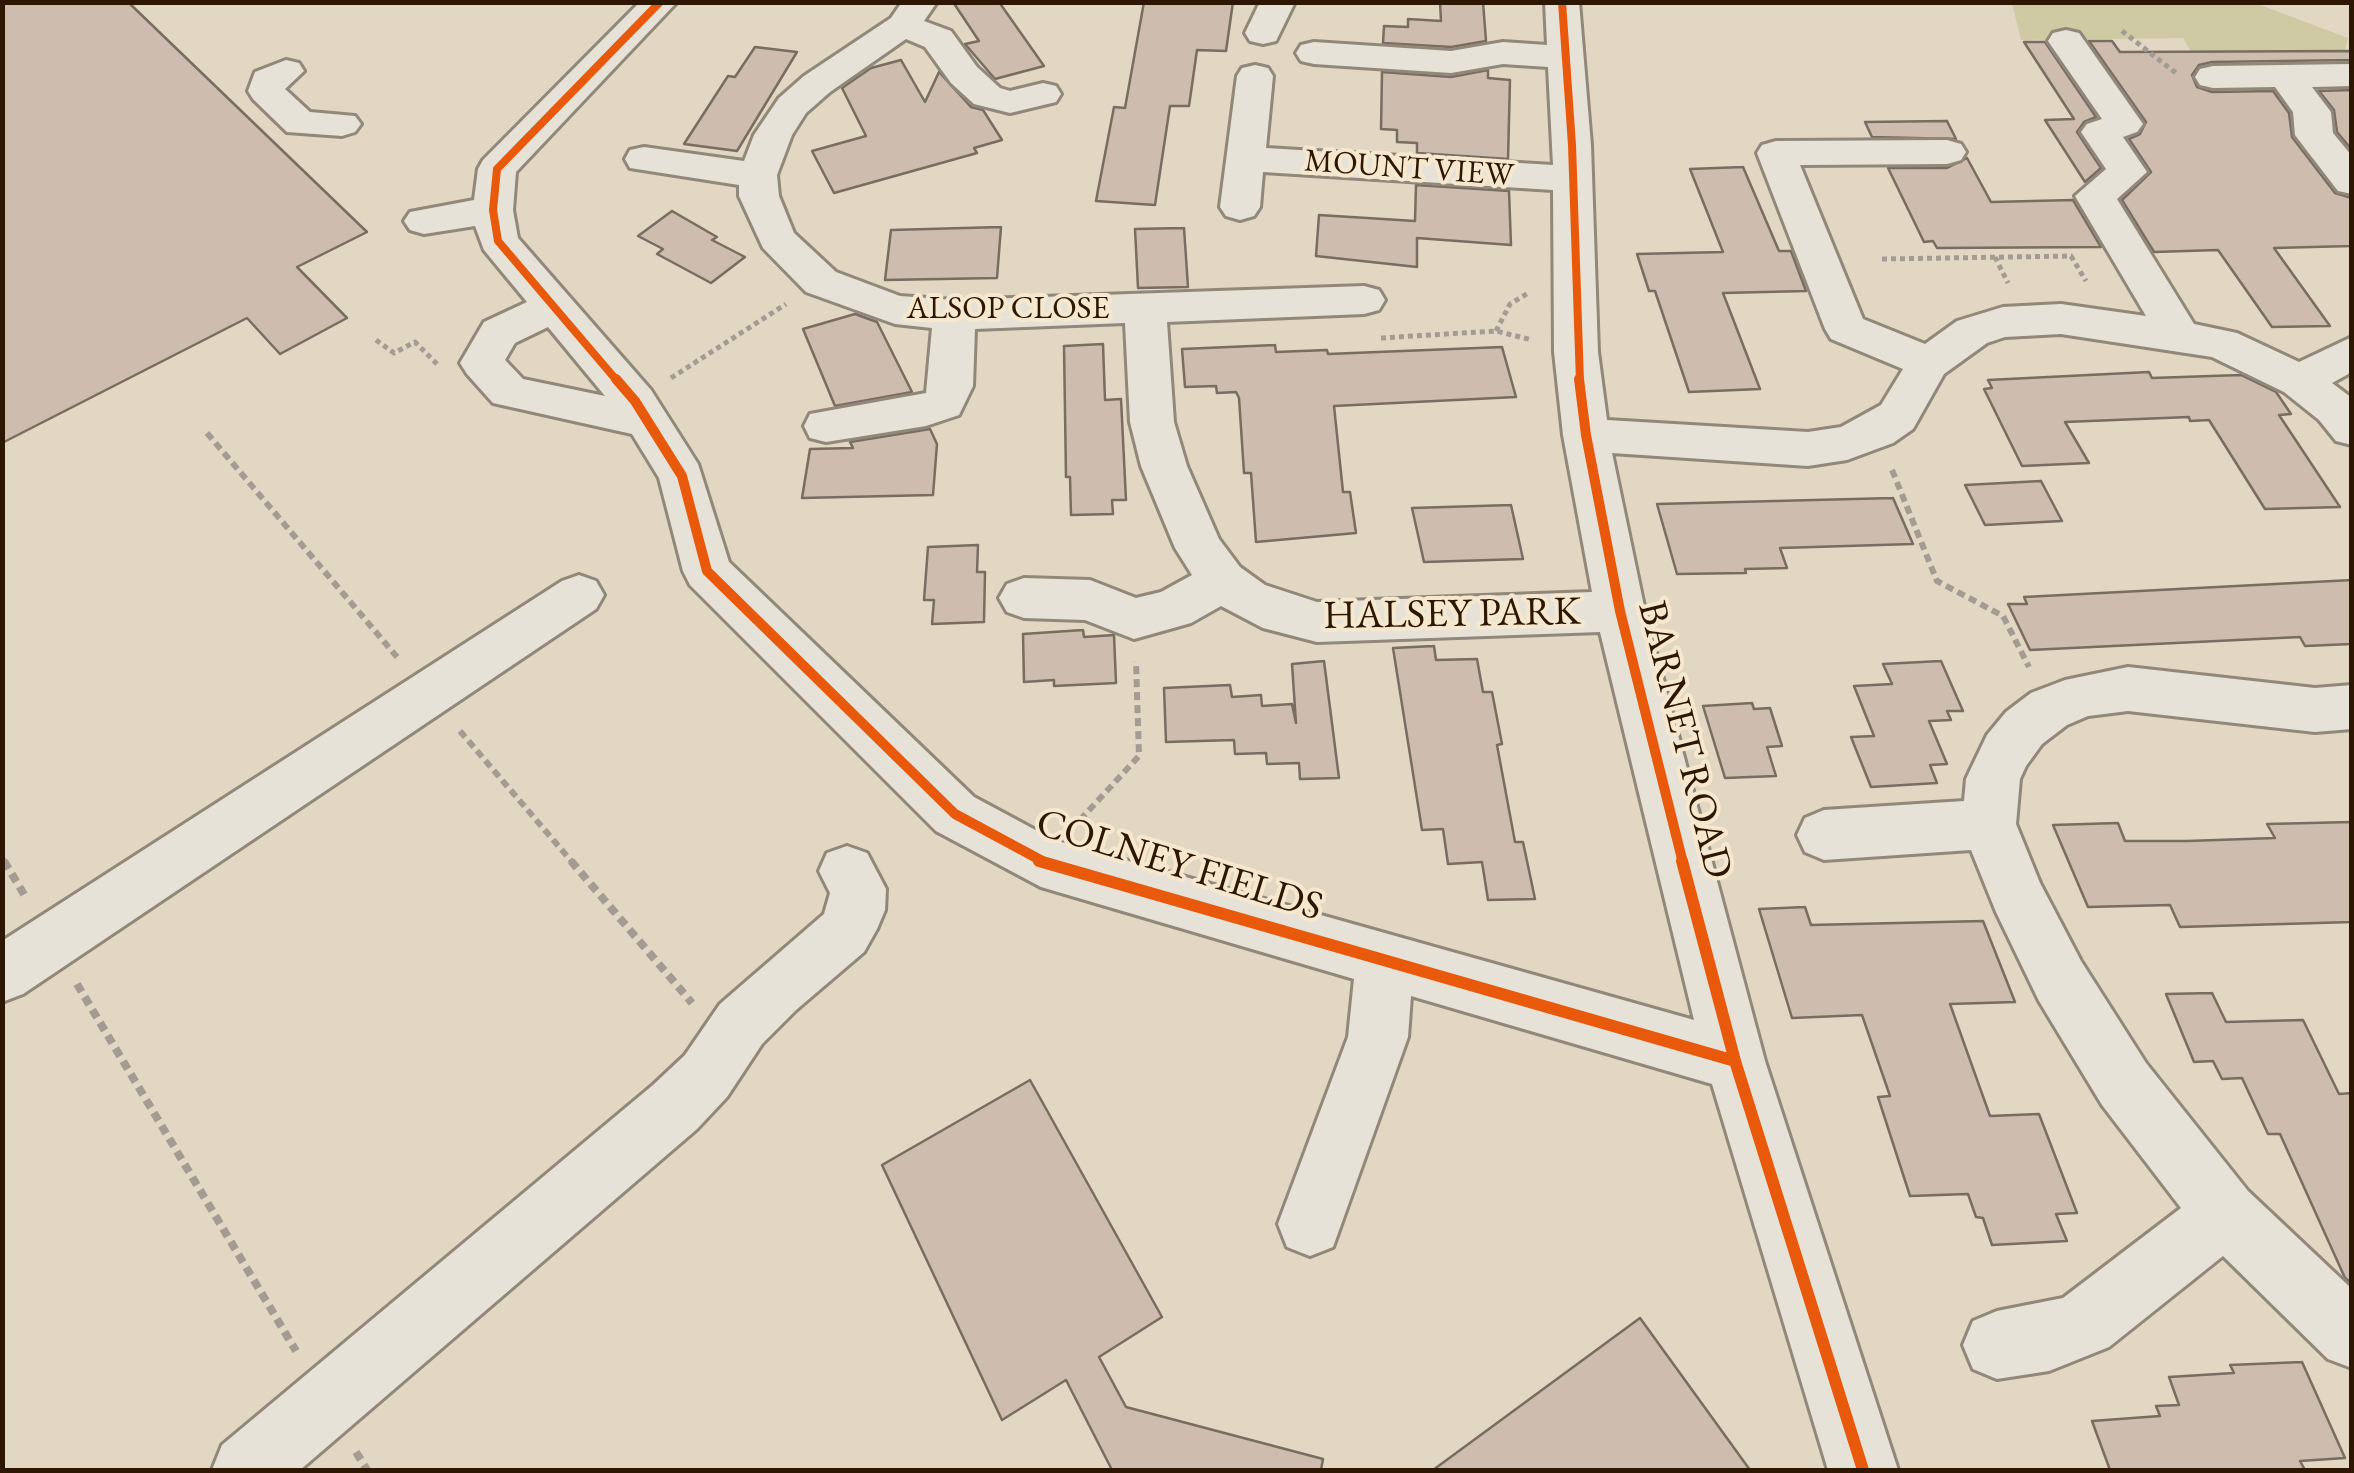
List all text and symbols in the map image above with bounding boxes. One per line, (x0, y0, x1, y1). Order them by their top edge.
street label: MOUNT VIEW (1303, 143, 1515, 195)
street label: ALSOP CLOSE (907, 290, 1109, 328)
street label: HALSEY PARK (1323, 589, 1581, 641)
street label: BARNET ROAD (1626, 596, 1742, 884)
street label: COLNEY FIELDS (1030, 800, 1328, 932)

